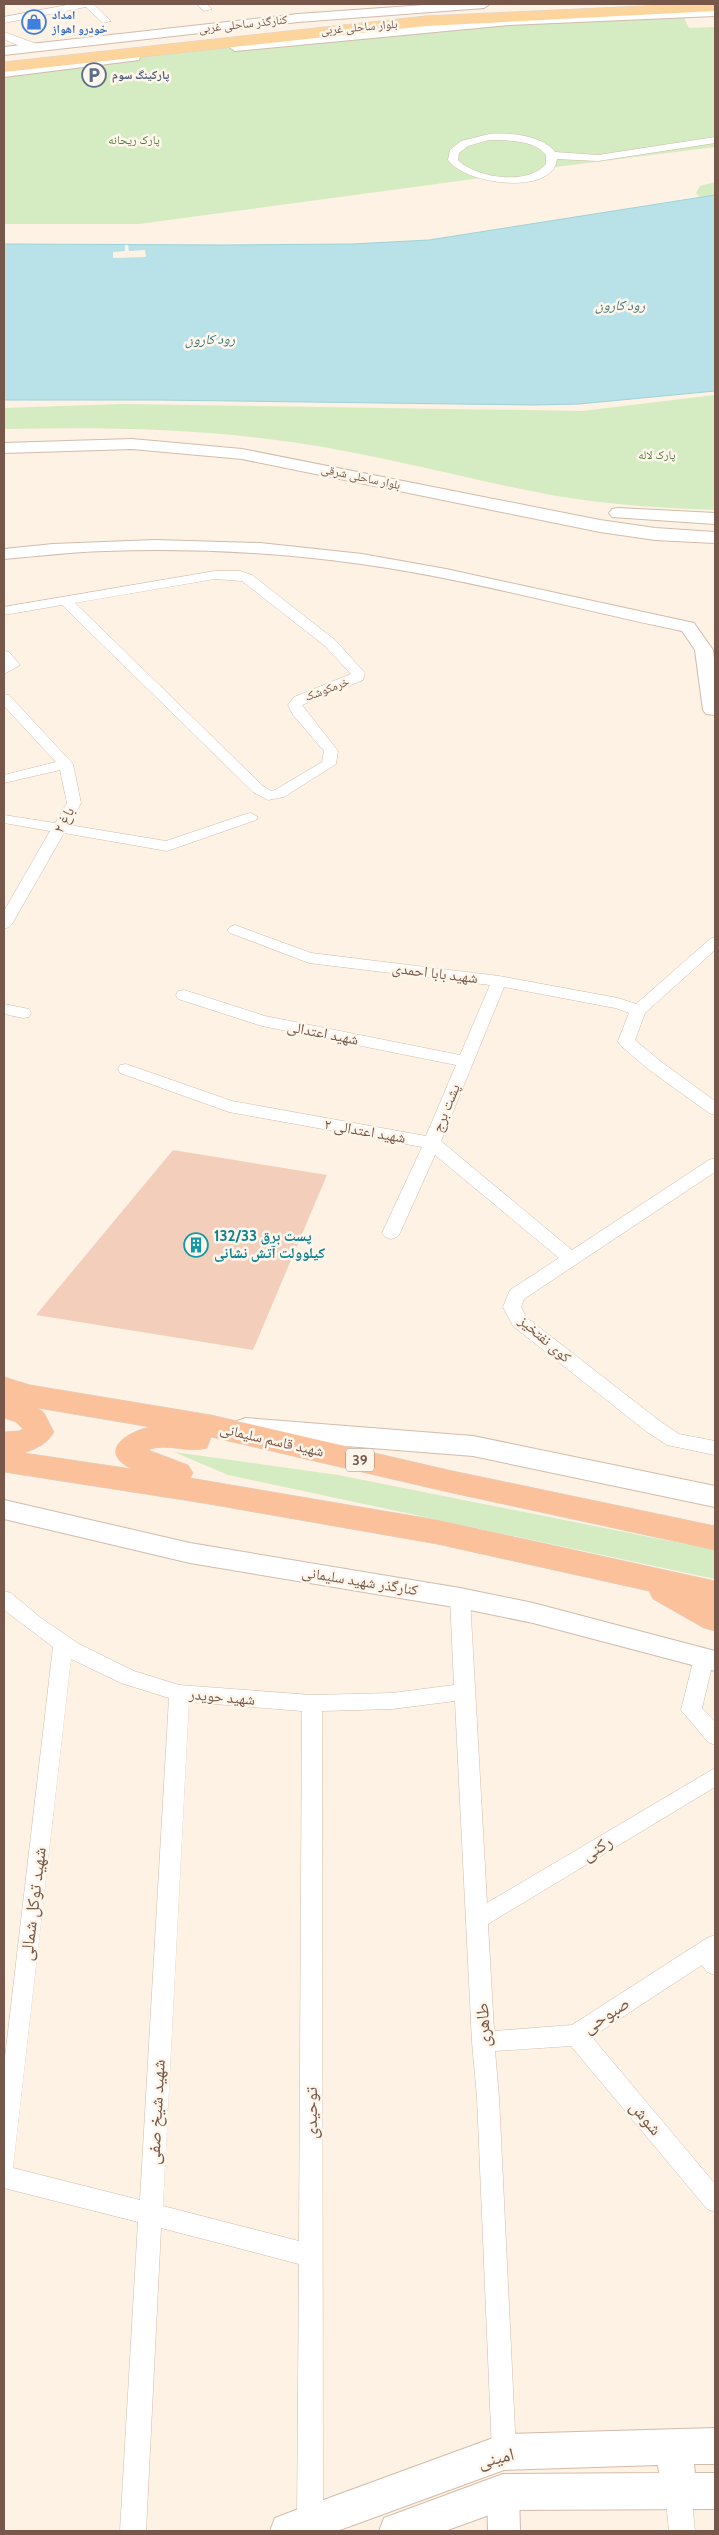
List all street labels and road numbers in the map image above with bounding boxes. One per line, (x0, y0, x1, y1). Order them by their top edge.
street label: کنارگذر ساحلی غربی (198, 11, 288, 36)
street label: بلوار ساحلی غربی (320, 16, 398, 38)
street label: بلوار ساحلی شرقی (320, 461, 402, 493)
street label: خرمکوشک (303, 673, 351, 704)
street label: باغ ۲ (50, 804, 79, 837)
street label: شهید بابا احمدی (391, 959, 479, 988)
street label: شهید اعتدالی (286, 1017, 360, 1050)
street label: پشت برج (428, 1081, 465, 1135)
street label: شهید اعتدالی ۲ (323, 1115, 407, 1148)
street label: کوی نفتخیز (514, 1311, 575, 1367)
street label: شهید قاسم سلیمانی (218, 1419, 326, 1462)
road number: 39 (346, 1448, 374, 1472)
street label: کنارگذر شهید سلیمانی (300, 1563, 419, 1600)
street label: شهید حویدر (187, 1685, 256, 1709)
street label: رکنی (578, 1830, 616, 1866)
street label: شهید توکل شمالی (15, 1846, 51, 1962)
street label: صبوحی (578, 1992, 634, 2038)
street label: طاهری (471, 2002, 495, 2048)
street label: شهید شیخ صفی (142, 2059, 171, 2165)
street label: توحیدی (300, 2087, 322, 2139)
street label: شوش (625, 2096, 667, 2140)
street label: امینی (476, 2443, 516, 2473)

